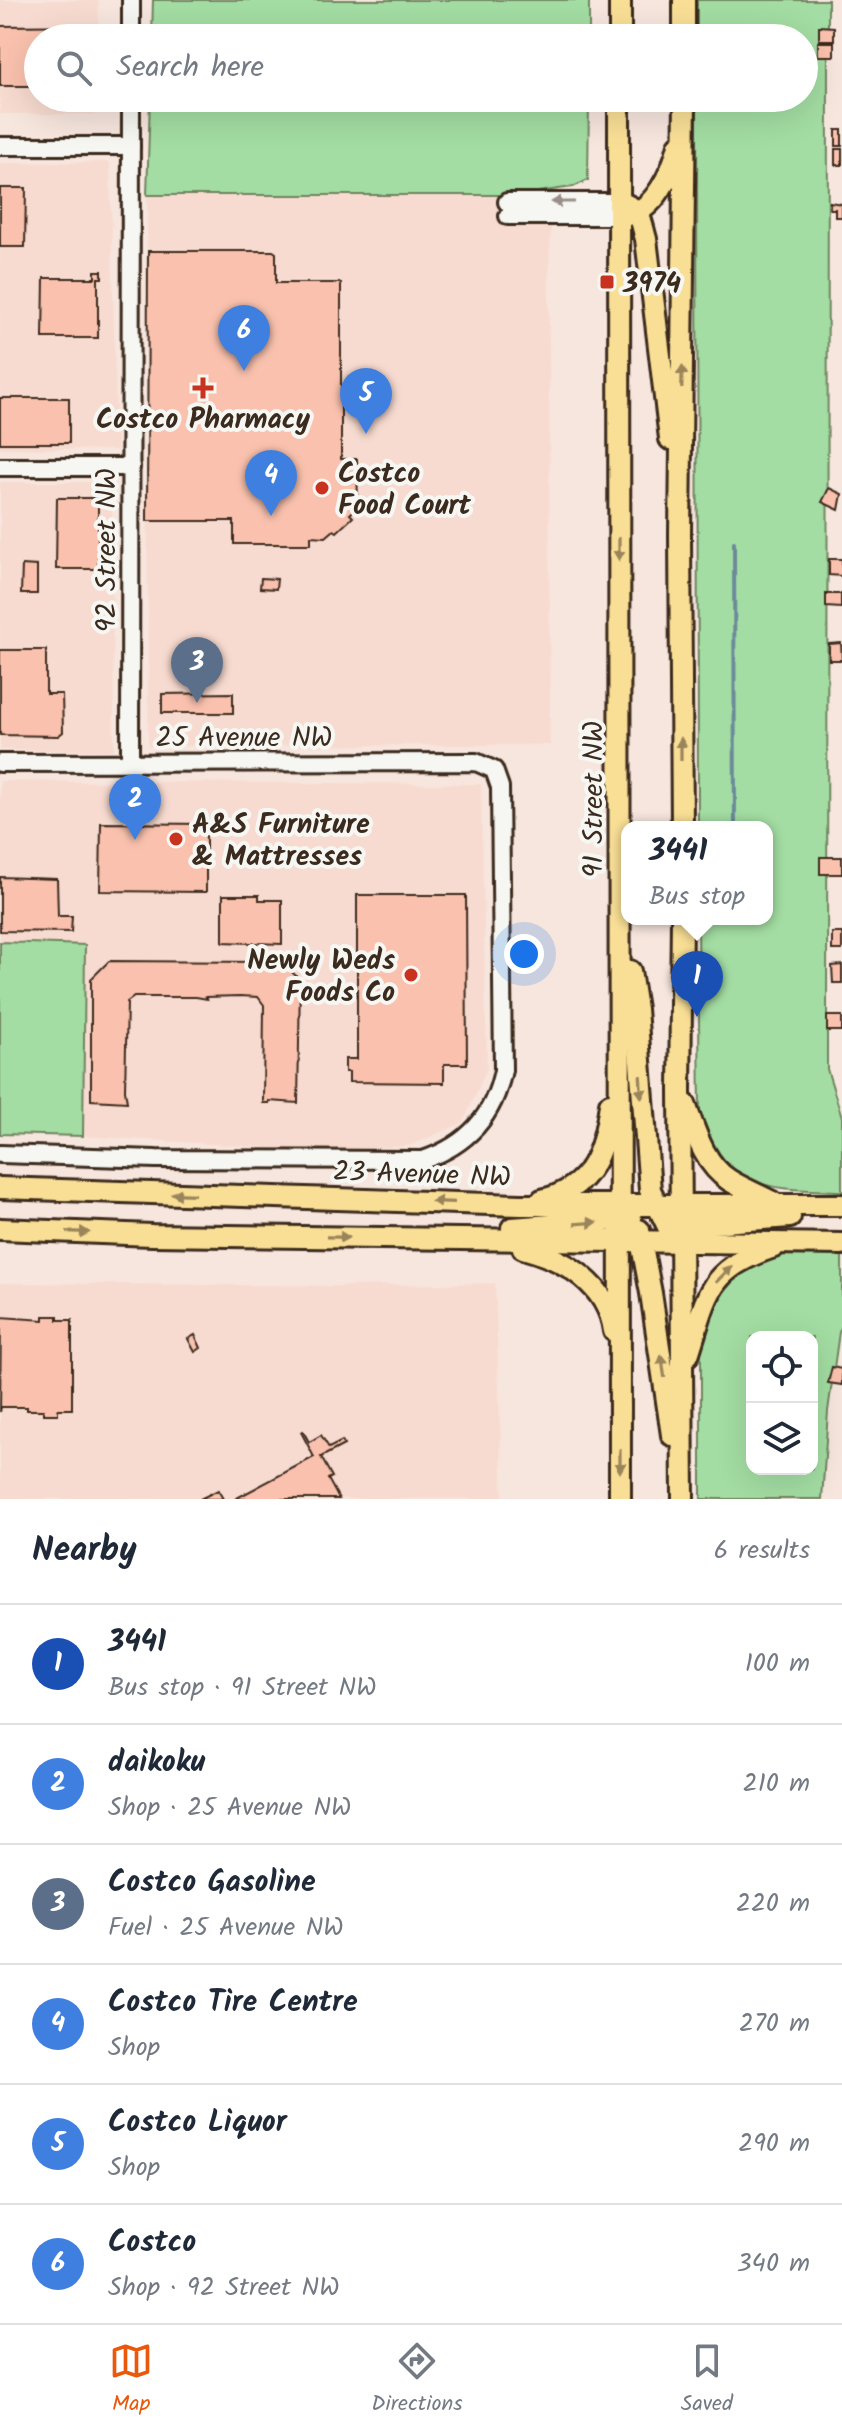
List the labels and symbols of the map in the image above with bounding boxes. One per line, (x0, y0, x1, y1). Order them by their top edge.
one-way arrow (550, 195, 575, 208)
place label: 3974 (622, 262, 681, 307)
marker: 3974 (598, 273, 616, 291)
pin: 6 (218, 305, 270, 371)
one-way arrow (676, 364, 688, 389)
pin: 5 (340, 368, 392, 434)
marker: Costco Pharmacy (194, 379, 212, 397)
place label: Costco Pharmacy (96, 398, 310, 443)
pin: 4 (245, 450, 297, 516)
place label: Costco Food Court (338, 452, 471, 529)
street label: 92 Street NW (85, 468, 130, 632)
marker: Costco Food Court (313, 479, 331, 497)
one-way arrow (613, 537, 625, 562)
pin: 3 (171, 637, 223, 703)
street label: 25 Avenue NW (155, 716, 333, 761)
street label: 91 Street NW (572, 721, 617, 877)
one-way arrow (675, 736, 687, 761)
pin: 2 (109, 774, 161, 840)
place label: A&S Furniture & Mattresses (192, 803, 370, 880)
marker: A&S Furniture & Mattresses (167, 830, 185, 848)
your location (504, 934, 544, 974)
place label: Newly Weds Foods Co (247, 939, 395, 1016)
pin: 1 (671, 951, 723, 1017)
marker: Newly Weds Foods Co (402, 966, 420, 984)
one-way arrow (635, 1075, 648, 1100)
street label: 23 Avenue NW (332, 1150, 512, 1201)
one-way arrow (170, 1188, 195, 1201)
one-way arrow (430, 1196, 455, 1209)
one-way arrow (574, 1216, 599, 1229)
one-way arrow (66, 1226, 91, 1239)
one-way arrow (326, 1231, 351, 1244)
one-way arrow (714, 1265, 732, 1284)
one-way arrow (656, 1353, 669, 1378)
one-way arrow (614, 1449, 626, 1474)

